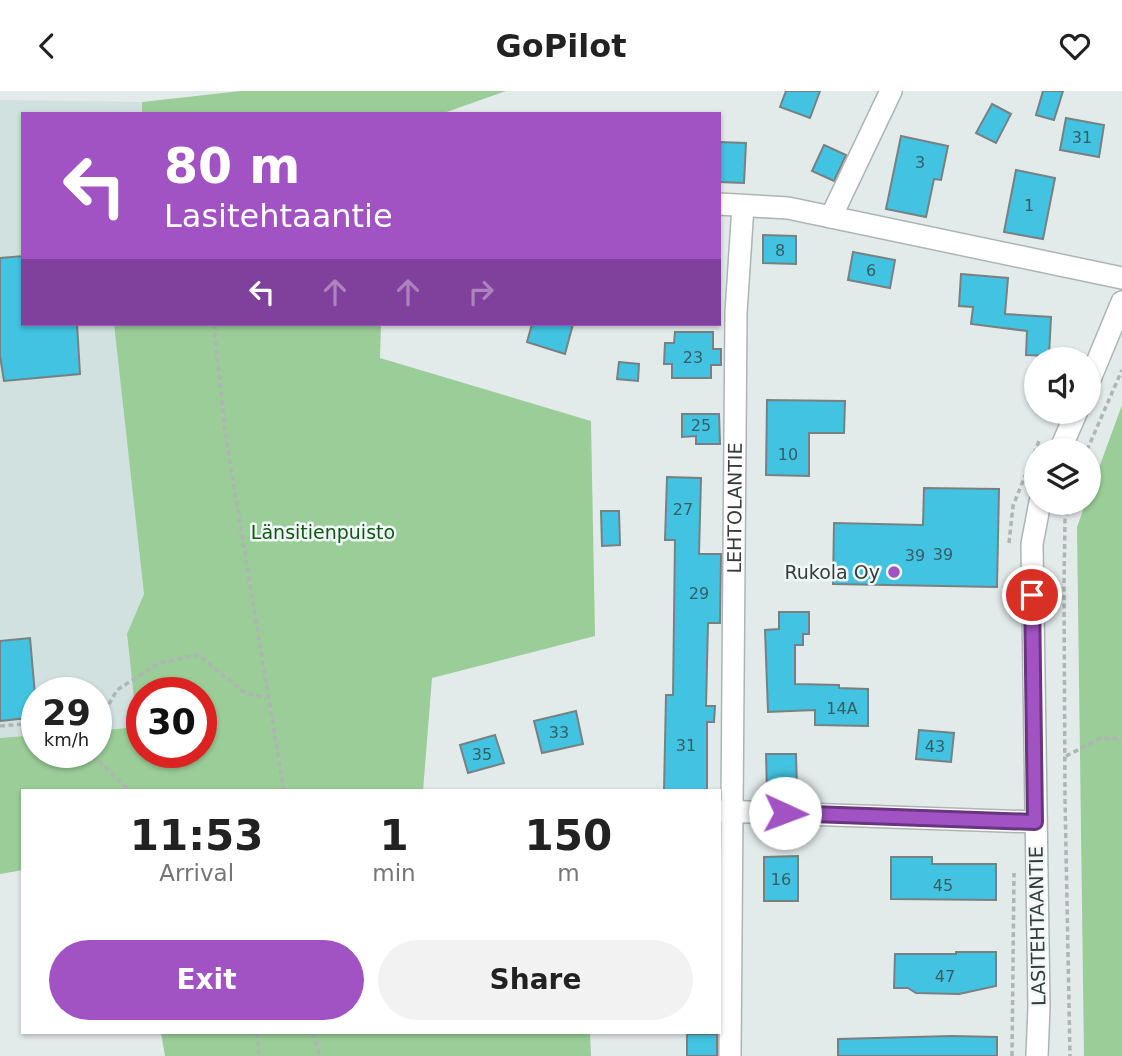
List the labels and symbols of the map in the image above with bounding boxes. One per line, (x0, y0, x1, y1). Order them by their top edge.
house number: 31 (1072, 128, 1092, 147)
house number: 3 (915, 153, 925, 172)
house number: 1 (1024, 196, 1034, 215)
house number: 8 (775, 241, 785, 260)
house number: 6 (866, 261, 876, 280)
house number: 23 (683, 348, 703, 367)
house number: 25 (691, 416, 711, 435)
street label: LEHTOLANTIE (723, 442, 746, 574)
house number: 10 (778, 445, 798, 464)
house number: 27 (673, 500, 693, 519)
park label: Länsitienpuisto (251, 521, 395, 543)
house number: 39 (933, 545, 953, 564)
house number: 39 (905, 546, 925, 565)
place label: Rukola Oy (784, 561, 880, 583)
marker: Rukola Oy (886, 564, 902, 580)
pin (1002, 565, 1062, 625)
house number: 29 (689, 584, 709, 603)
speed limit sign: 30 (126, 677, 217, 768)
house number: 14A (826, 699, 858, 718)
house number: 33 (549, 723, 569, 742)
house number: 31 (676, 736, 696, 755)
house number: 43 (925, 737, 945, 756)
house number: 35 (472, 745, 492, 764)
position arrow (748, 776, 822, 850)
street label: LASITEHTAANTIE (1025, 846, 1049, 1006)
house number: 16 (771, 870, 791, 889)
house number: 45 (933, 876, 953, 895)
house number: 47 (935, 967, 955, 986)

